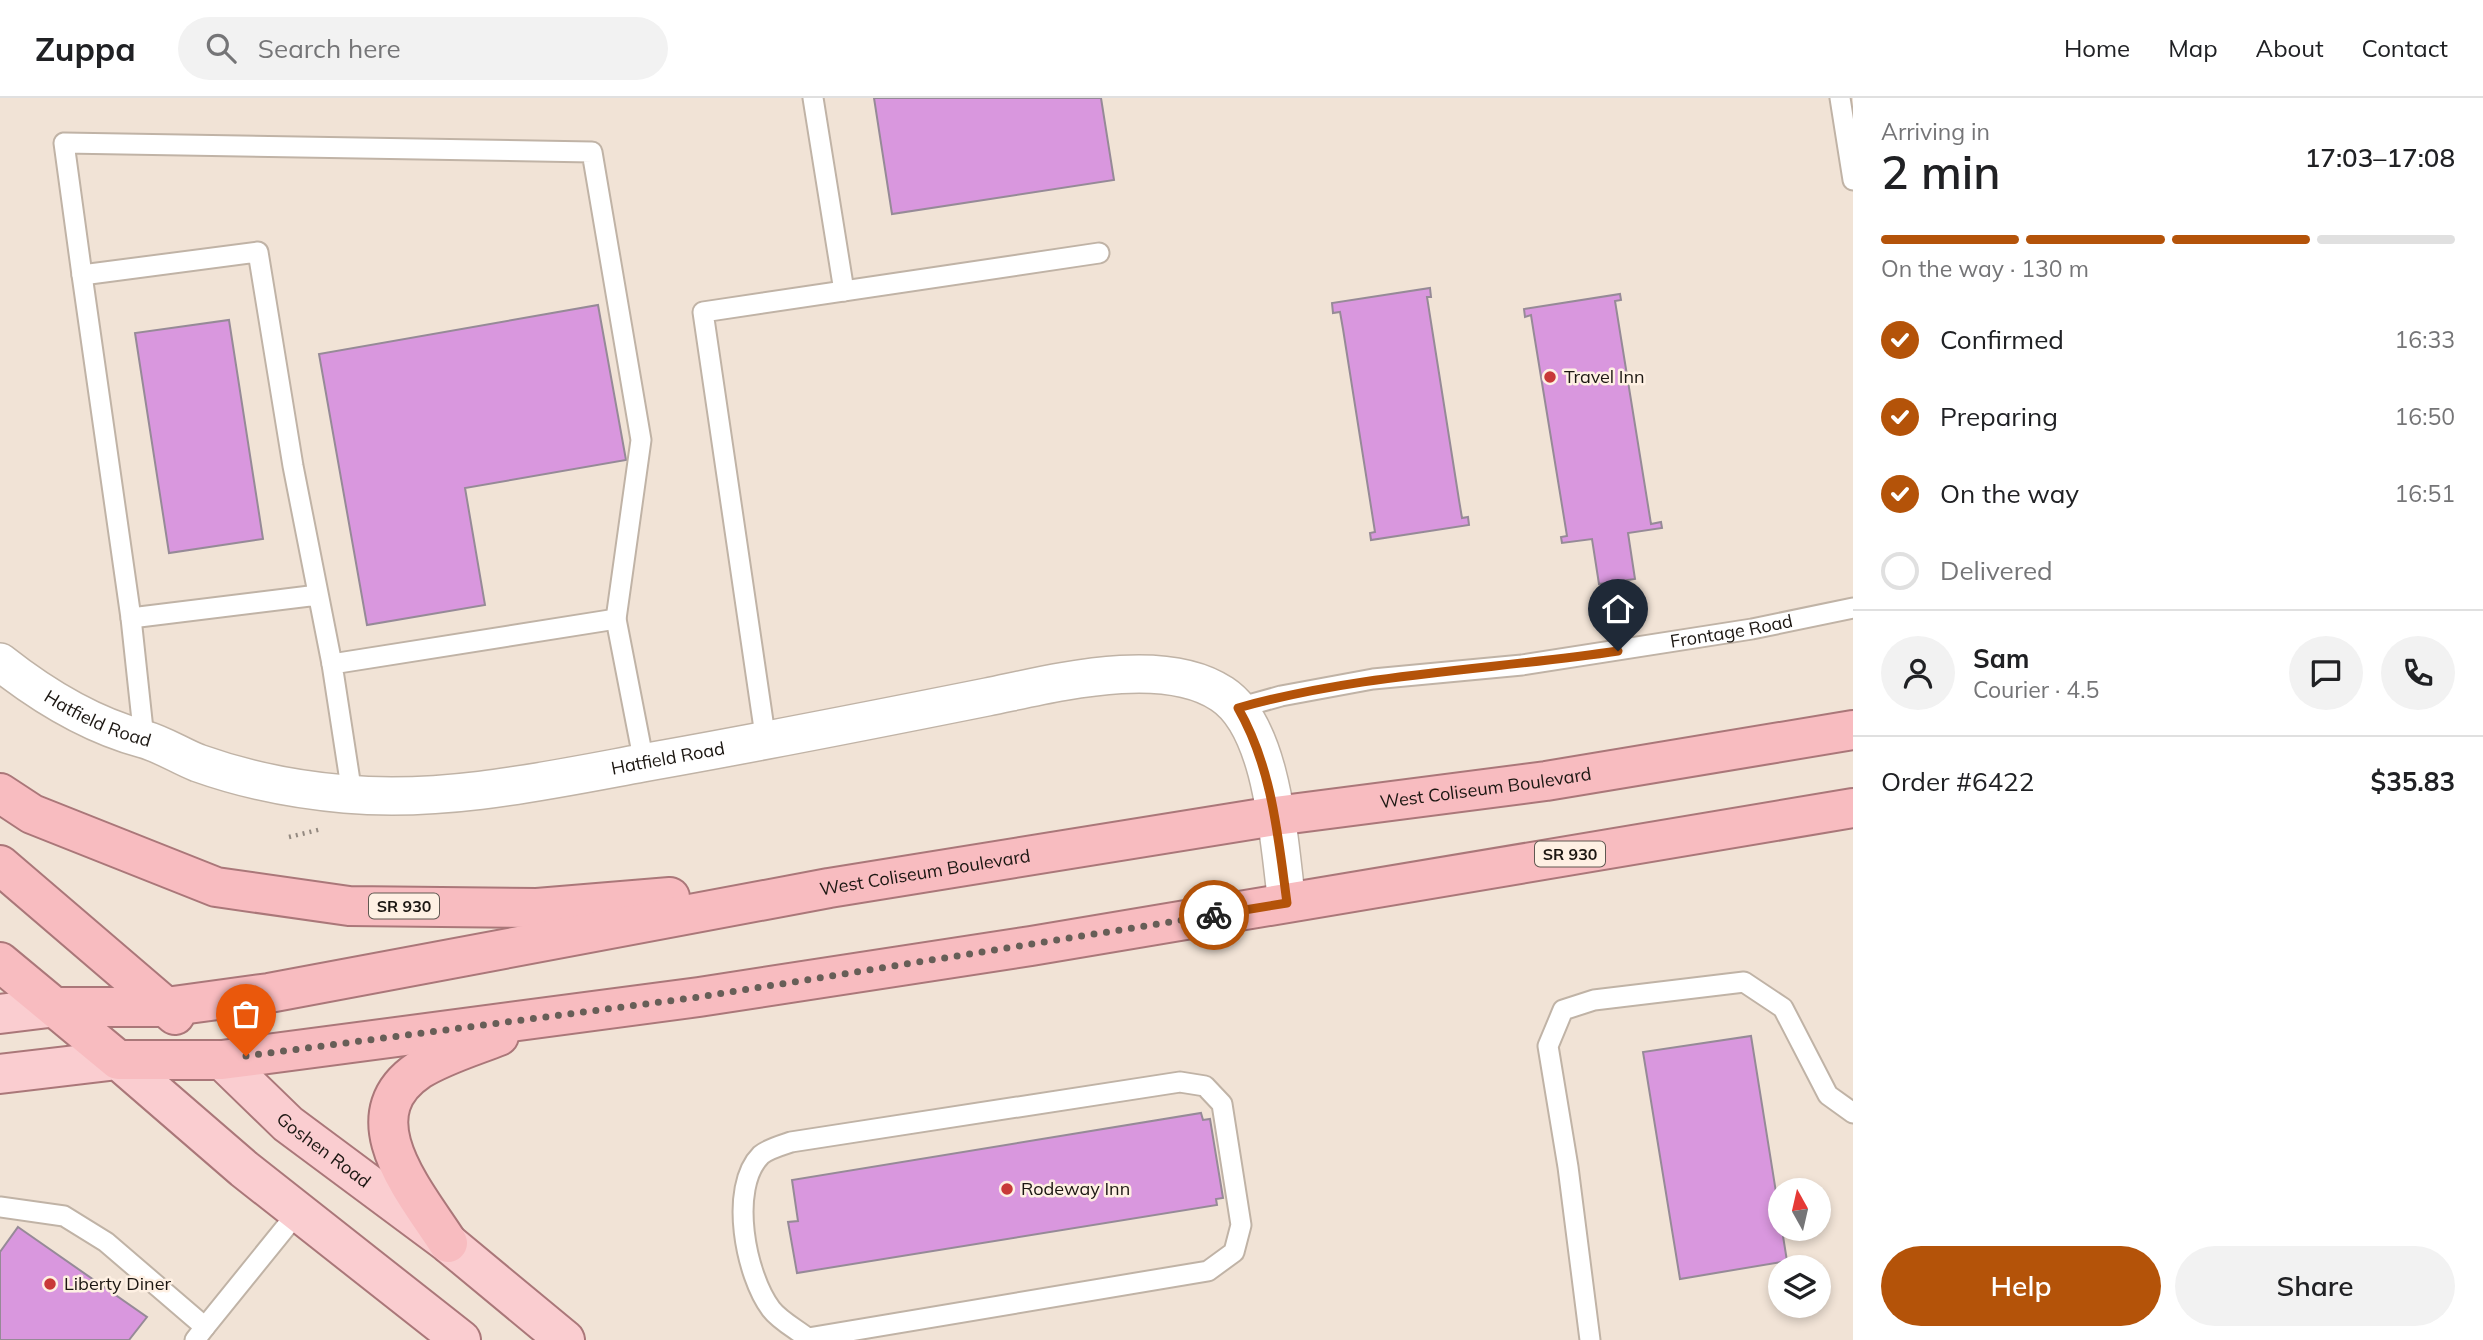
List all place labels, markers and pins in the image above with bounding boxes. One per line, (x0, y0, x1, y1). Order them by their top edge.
place label: Travel Inn (1564, 365, 1645, 388)
marker: Travel Inn (1542, 369, 1558, 385)
pin (1588, 579, 1648, 651)
pin (216, 984, 276, 1056)
place label: Rodeway Inn (1021, 1177, 1130, 1200)
marker: Rodeway Inn (999, 1181, 1015, 1197)
place label: Liberty Diner (64, 1272, 171, 1295)
marker: Liberty Diner (42, 1276, 58, 1292)

